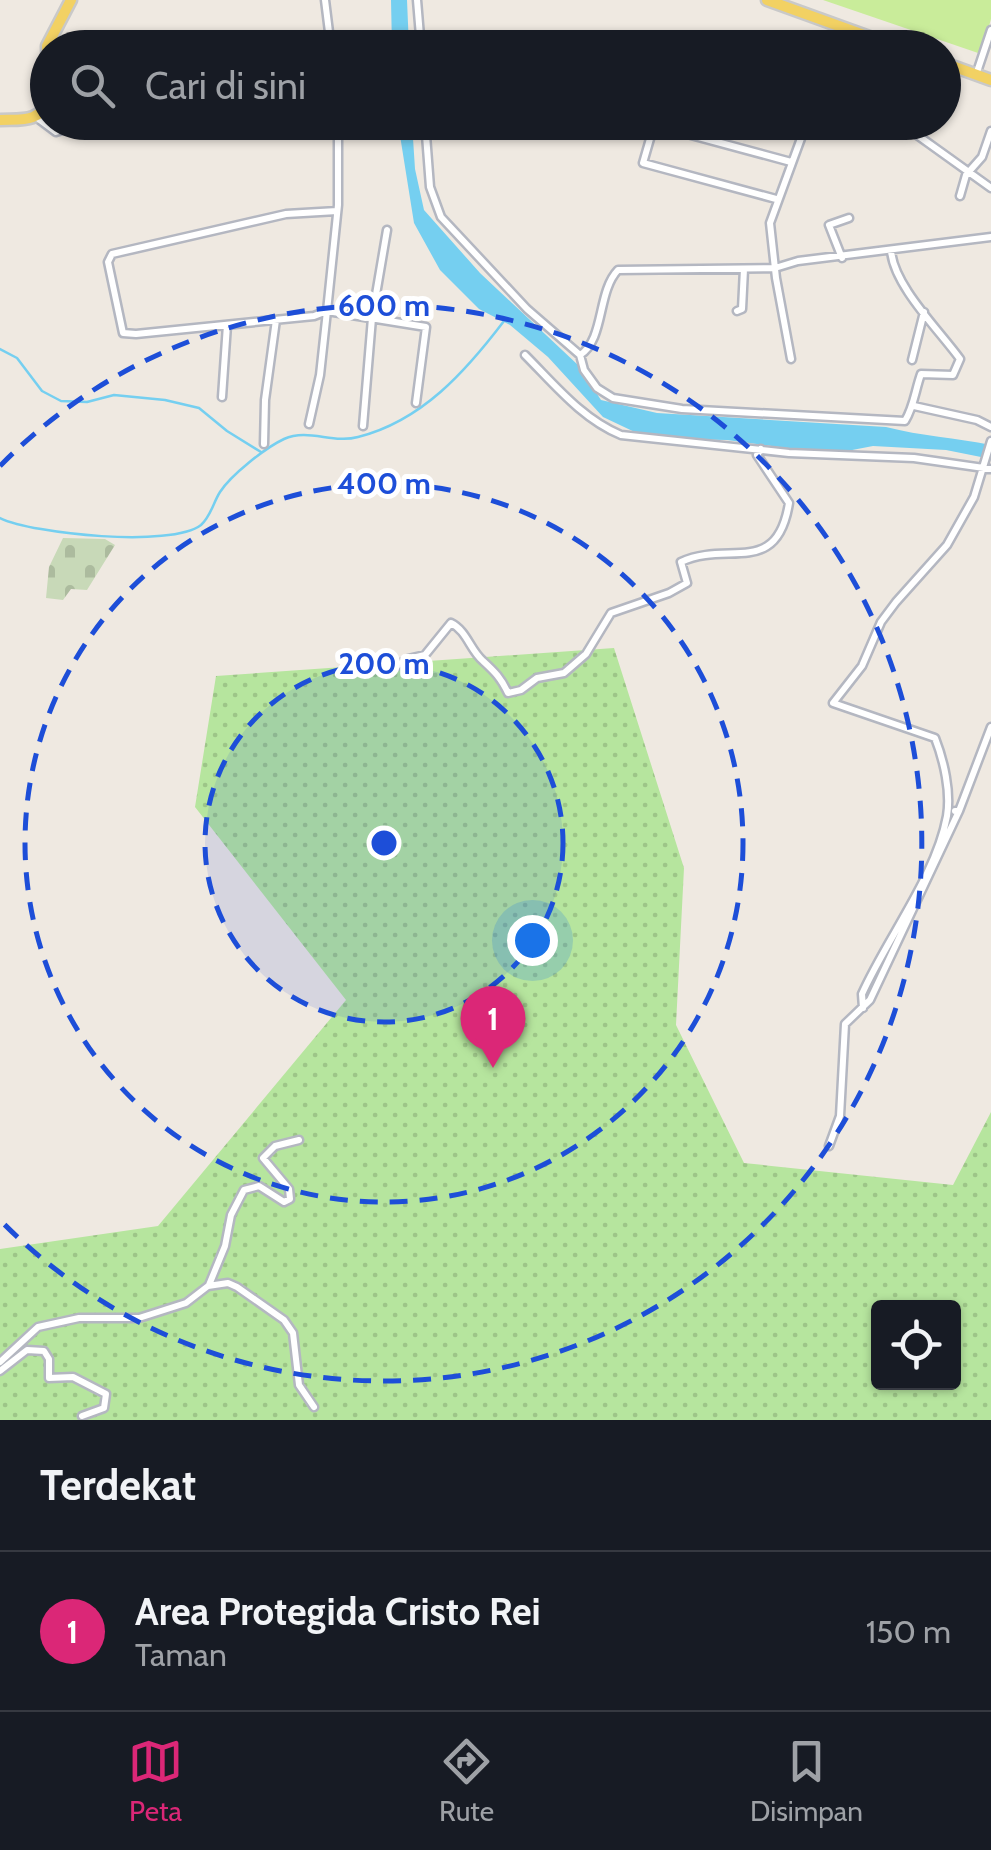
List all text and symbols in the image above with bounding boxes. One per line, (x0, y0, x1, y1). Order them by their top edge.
search box (30, 30, 961, 140)
icon: search (65, 58, 120, 113)
text: Cari di sini (145, 62, 306, 109)
text: 600 m (338, 287, 430, 324)
text: 400 m (337, 465, 431, 502)
text: 200 m (338, 645, 430, 682)
centre of rings (366, 825, 402, 861)
your location (507, 915, 558, 966)
pin: 1 (460, 986, 526, 1068)
map controls (871, 1300, 961, 1390)
button: locate (871, 1300, 961, 1390)
text: Terdekat (40, 1459, 196, 1511)
text: Area Protegida Cristo Rei (135, 1588, 541, 1635)
text: 1 (67, 1612, 78, 1651)
text: 150 m (866, 1612, 951, 1651)
text: Taman (135, 1635, 227, 1674)
tab: Peta (128, 1734, 183, 1828)
tab: Rute (439, 1734, 494, 1828)
tab: Disimpan (750, 1734, 863, 1828)

